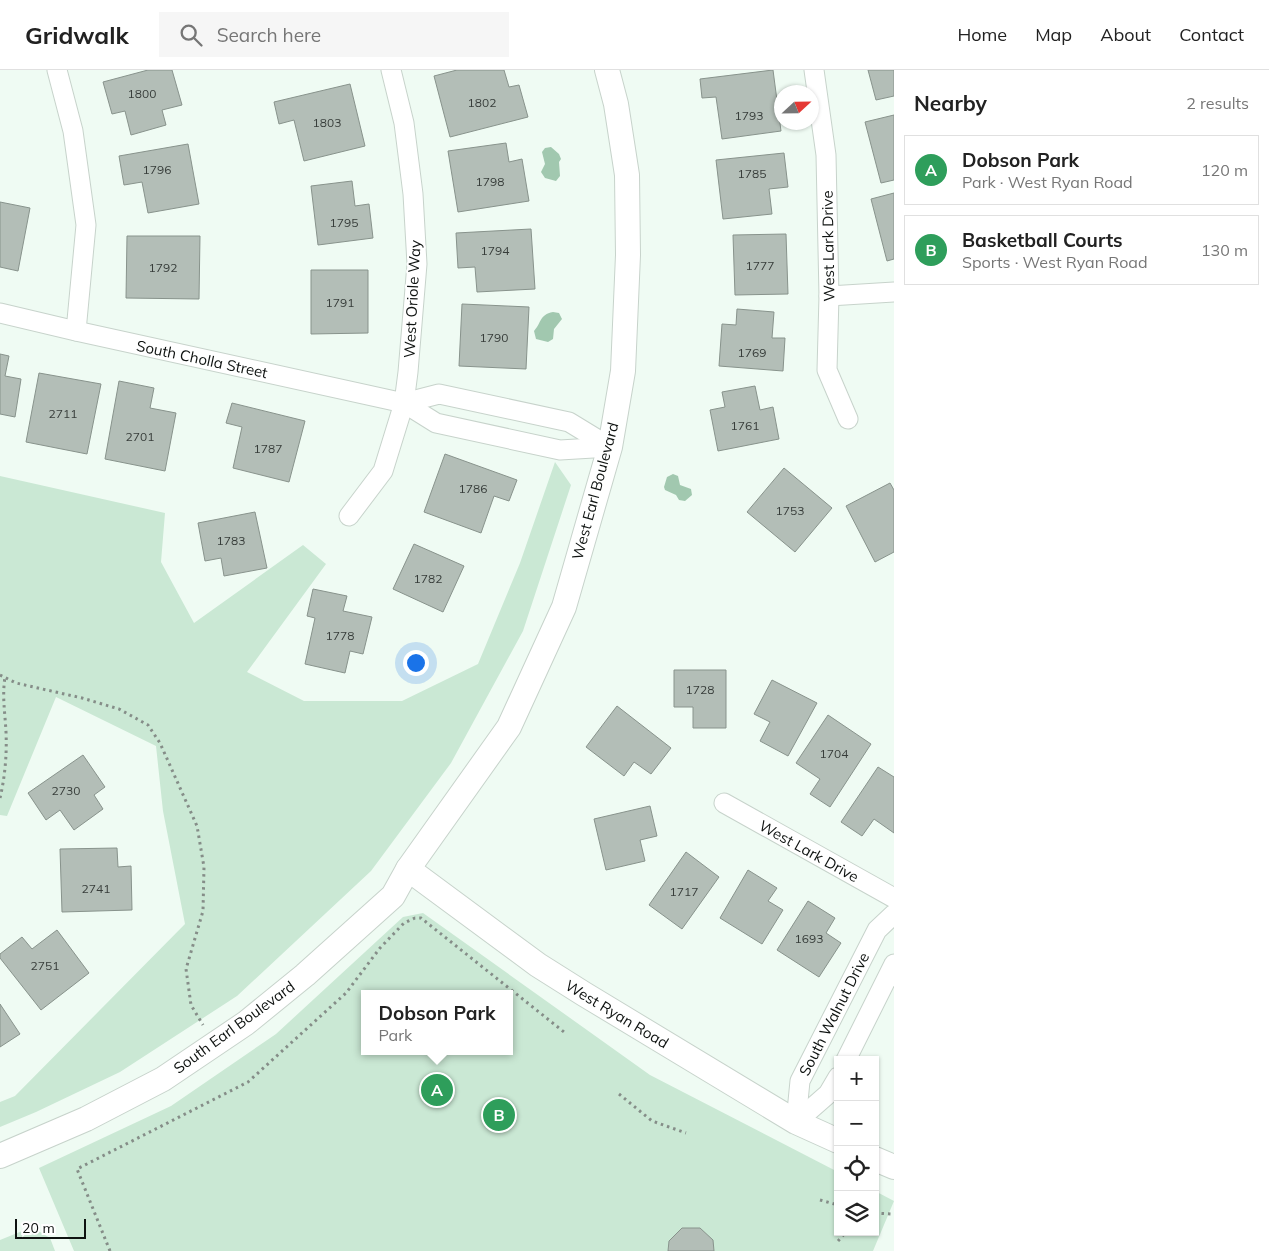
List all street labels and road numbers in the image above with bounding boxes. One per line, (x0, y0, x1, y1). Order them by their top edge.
street label: West Lark Drive (818, 190, 838, 302)
street label: West Oriole Way (399, 240, 425, 358)
street label: South Cholla Street (135, 336, 269, 382)
street label: West Earl Boulevard (568, 420, 622, 562)
street label: West Lark Drive (756, 816, 862, 886)
street label: South Walnut Drive (795, 949, 873, 1079)
street label: West Ryan Road (562, 976, 672, 1052)
street label: South Earl Boulevard (170, 977, 298, 1077)

